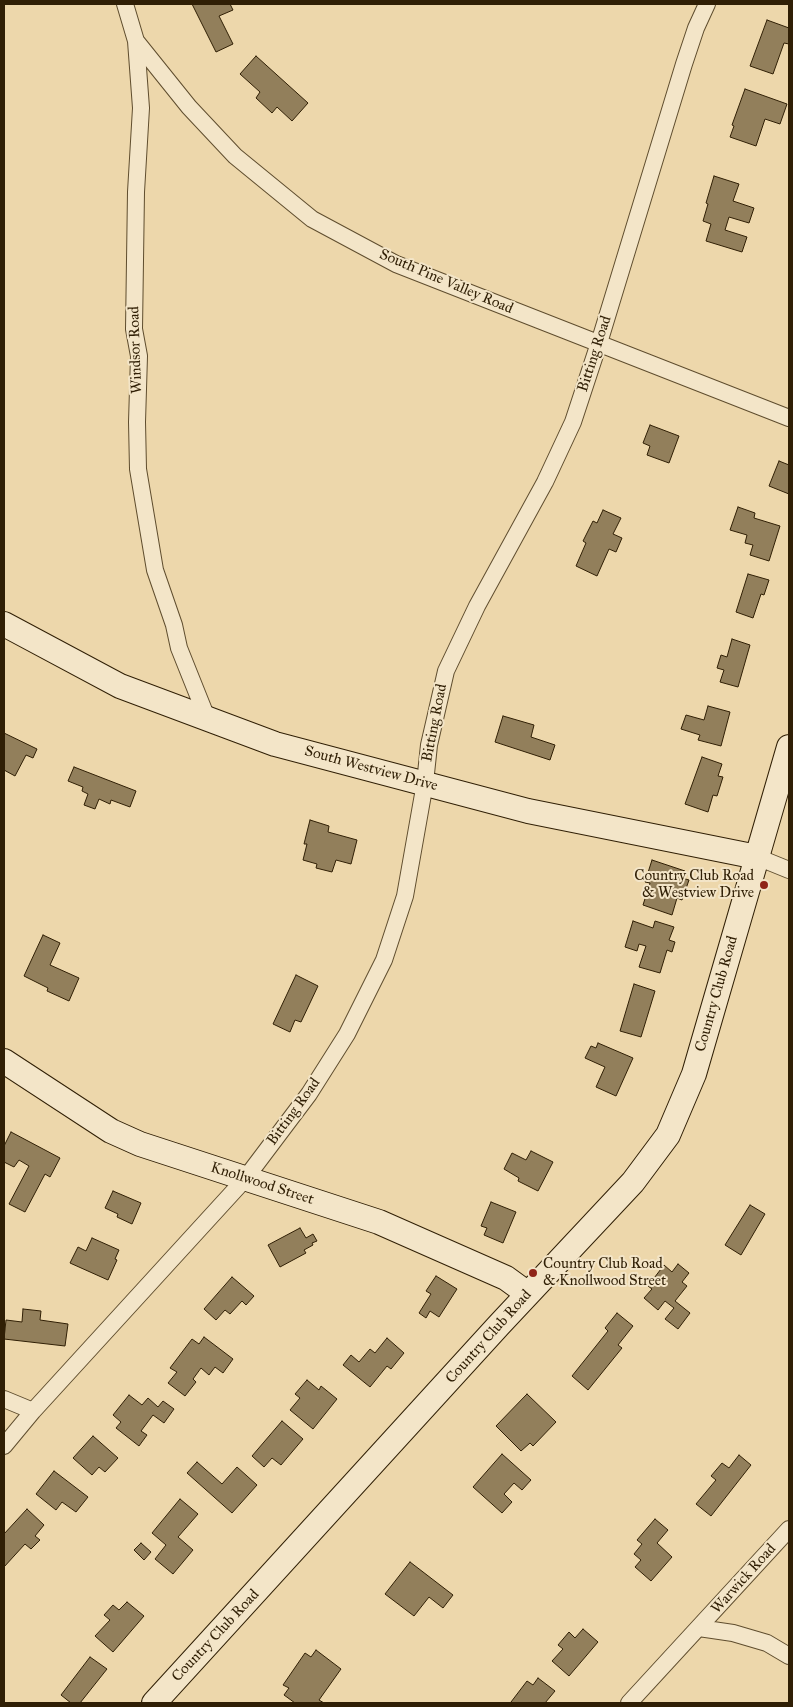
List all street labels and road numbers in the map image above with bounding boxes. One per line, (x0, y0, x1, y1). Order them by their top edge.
street label: South Pine Valley Road (376, 246, 516, 318)
street label: Windsor Road (125, 306, 147, 394)
street label: Bitting Road (574, 314, 616, 394)
street label: Bitting Road (419, 683, 451, 763)
street label: South Westview Drive (302, 743, 440, 795)
street label: Country Club Road (692, 934, 742, 1054)
street label: Bitting Road (264, 1075, 324, 1149)
street label: Knollwood Street (208, 1159, 316, 1209)
street label: Country Club Road (442, 1286, 536, 1388)
street label: Warwick Road (708, 1540, 780, 1618)
street label: Country Club Road (169, 1586, 263, 1686)

